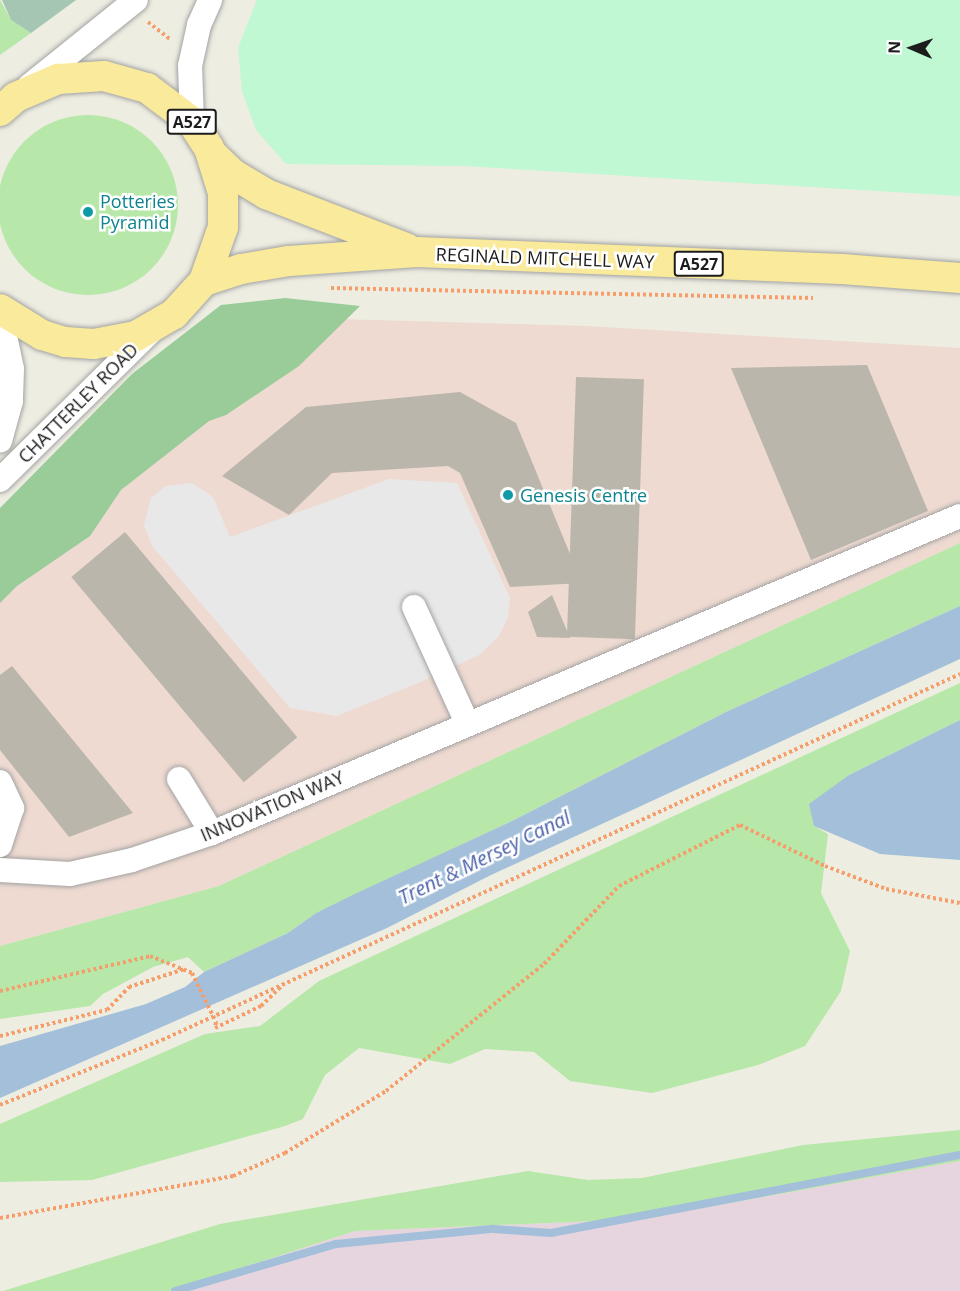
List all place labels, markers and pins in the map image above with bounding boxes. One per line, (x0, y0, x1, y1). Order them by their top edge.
place label: Potteries Pyramid (100, 191, 175, 234)
marker: Potteries Pyramid (81, 205, 95, 219)
place label: Genesis Centre (520, 484, 647, 506)
marker: Genesis Centre (501, 488, 515, 502)

